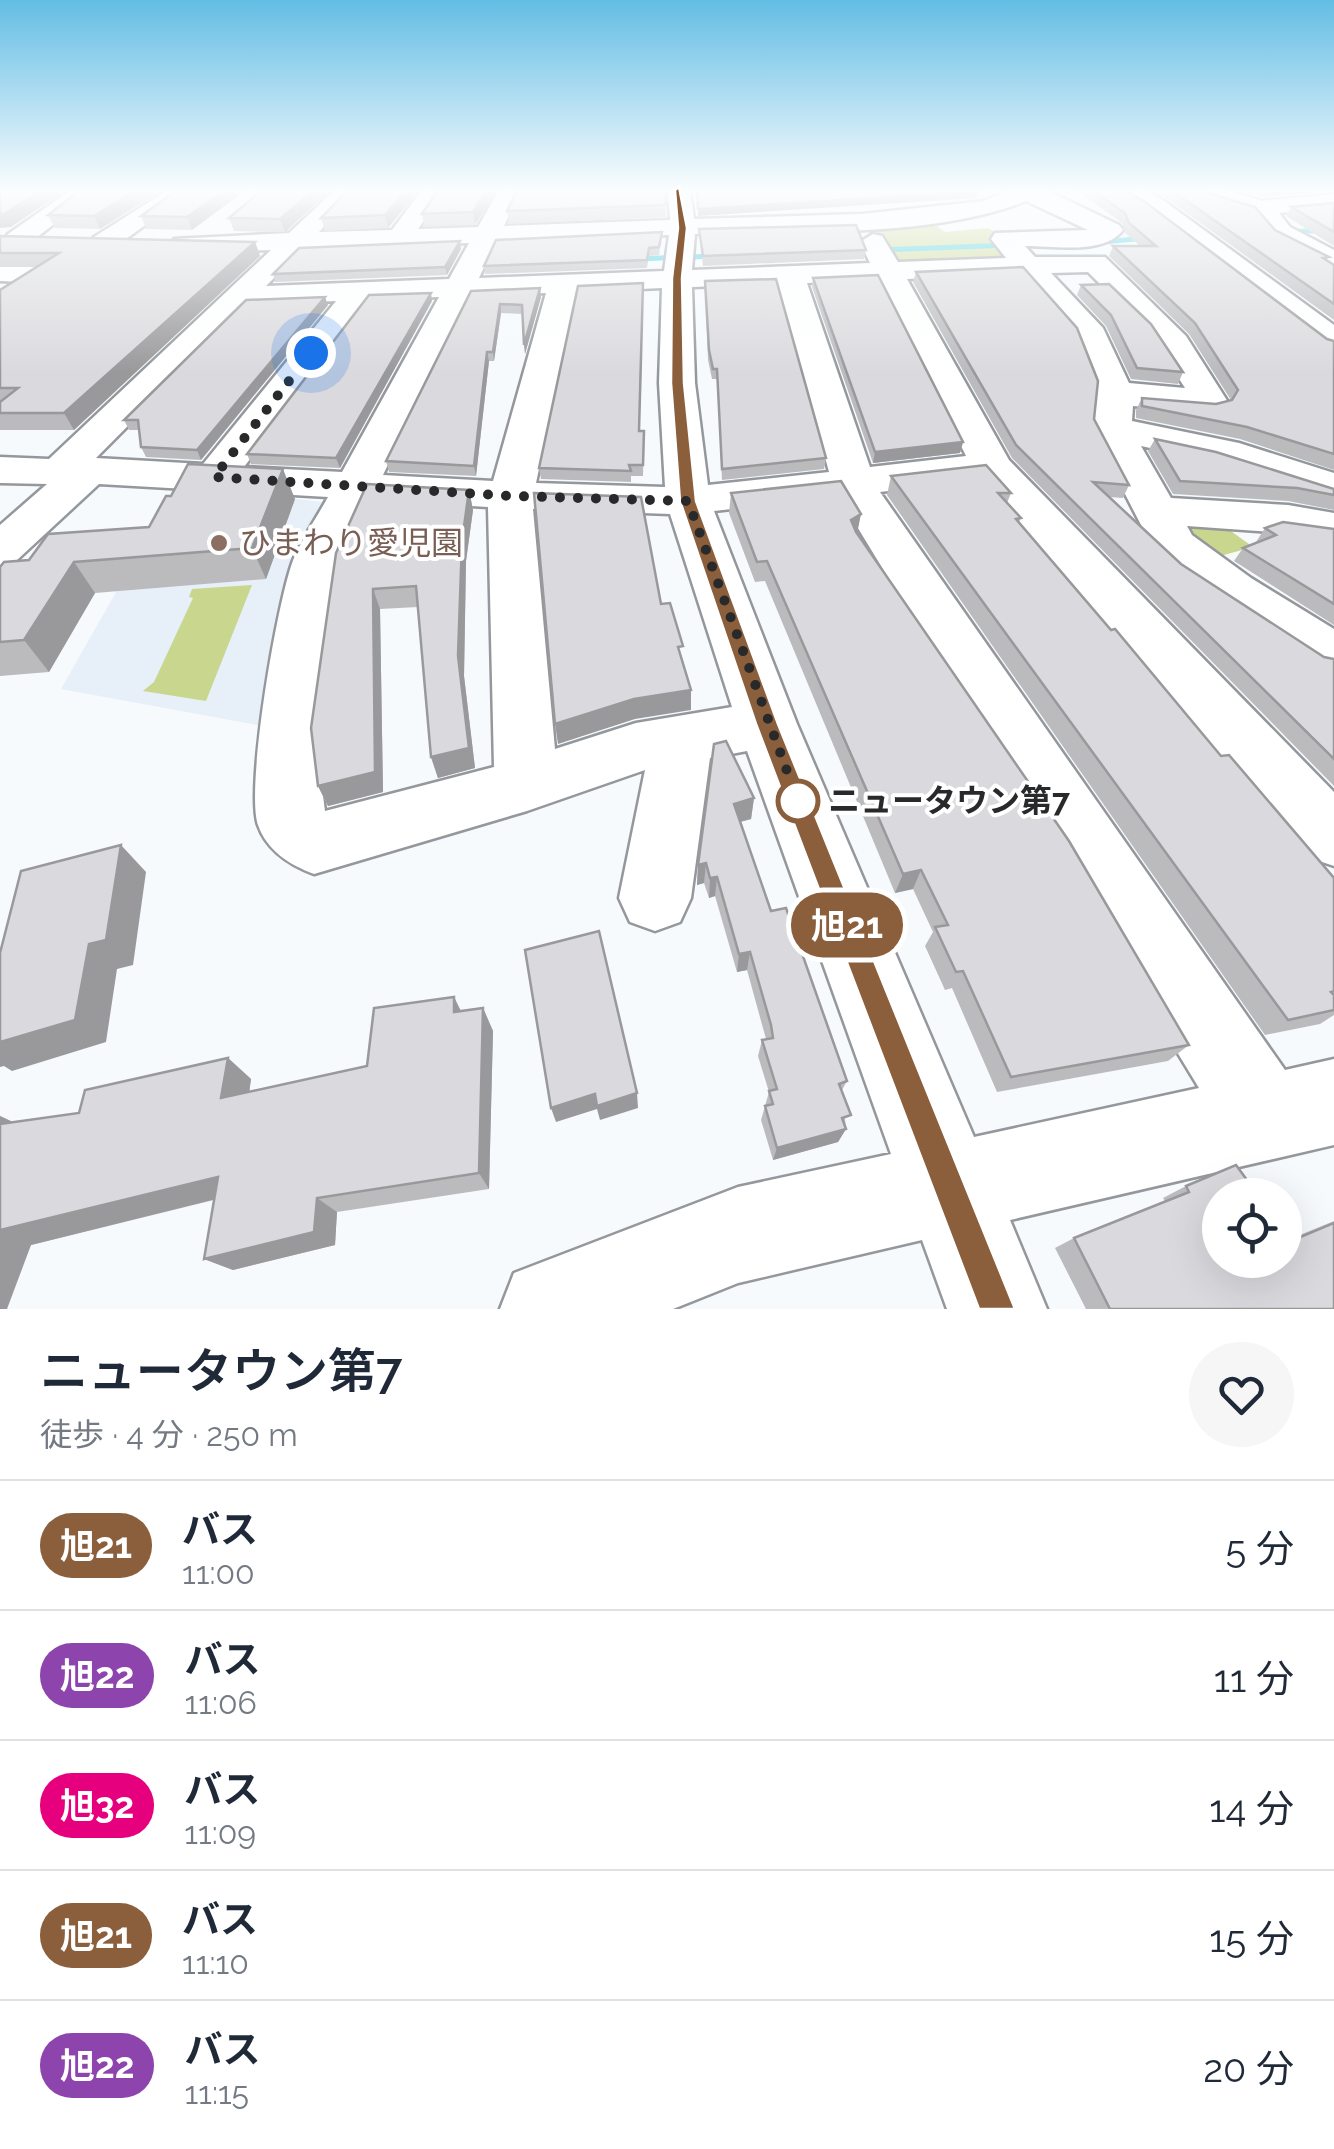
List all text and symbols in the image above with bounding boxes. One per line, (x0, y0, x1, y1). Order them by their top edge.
your location (286, 328, 336, 378)
place label: ひまわり愛児園 (239, 524, 463, 561)
marker: ひまわり愛児園 (208, 532, 230, 554)
marker: ニュータウン第7 (777, 780, 819, 822)
place label: ニュータウン第7 (828, 782, 1070, 819)
line badge: 旭21 (790, 892, 904, 958)
text: 旭21 (811, 905, 883, 946)
map controls (1202, 1178, 1302, 1278)
button: locate (1202, 1178, 1302, 1278)
button: heart (1189, 1342, 1294, 1447)
text: ニュータウン第7 (40, 1343, 402, 1399)
text: 徒歩 · 4 分 · 250 m (40, 1416, 298, 1453)
text: バス (182, 1507, 258, 1552)
text: 旭21 (60, 1525, 132, 1566)
text: 5 分 (1226, 1526, 1294, 1571)
text: 11:00 (182, 1554, 255, 1591)
text: バス (184, 1637, 261, 1682)
text: 旭22 (60, 1655, 134, 1696)
text: 11 分 (1214, 1656, 1294, 1701)
text: 11:06 (184, 1684, 257, 1721)
text: バス (184, 1767, 260, 1812)
text: 旭32 (60, 1785, 134, 1826)
text: 14 分 (1209, 1786, 1294, 1831)
text: 11:09 (184, 1814, 256, 1851)
text: バス (182, 1897, 258, 1942)
text: 旭21 (60, 1915, 132, 1956)
text: 15 分 (1209, 1916, 1294, 1961)
text: 11:10 (182, 1944, 249, 1981)
text: バス (184, 2027, 261, 2072)
text: 旭22 (60, 2045, 134, 2086)
text: 20 分 (1203, 2046, 1294, 2091)
text: 11:15 (184, 2074, 249, 2111)

